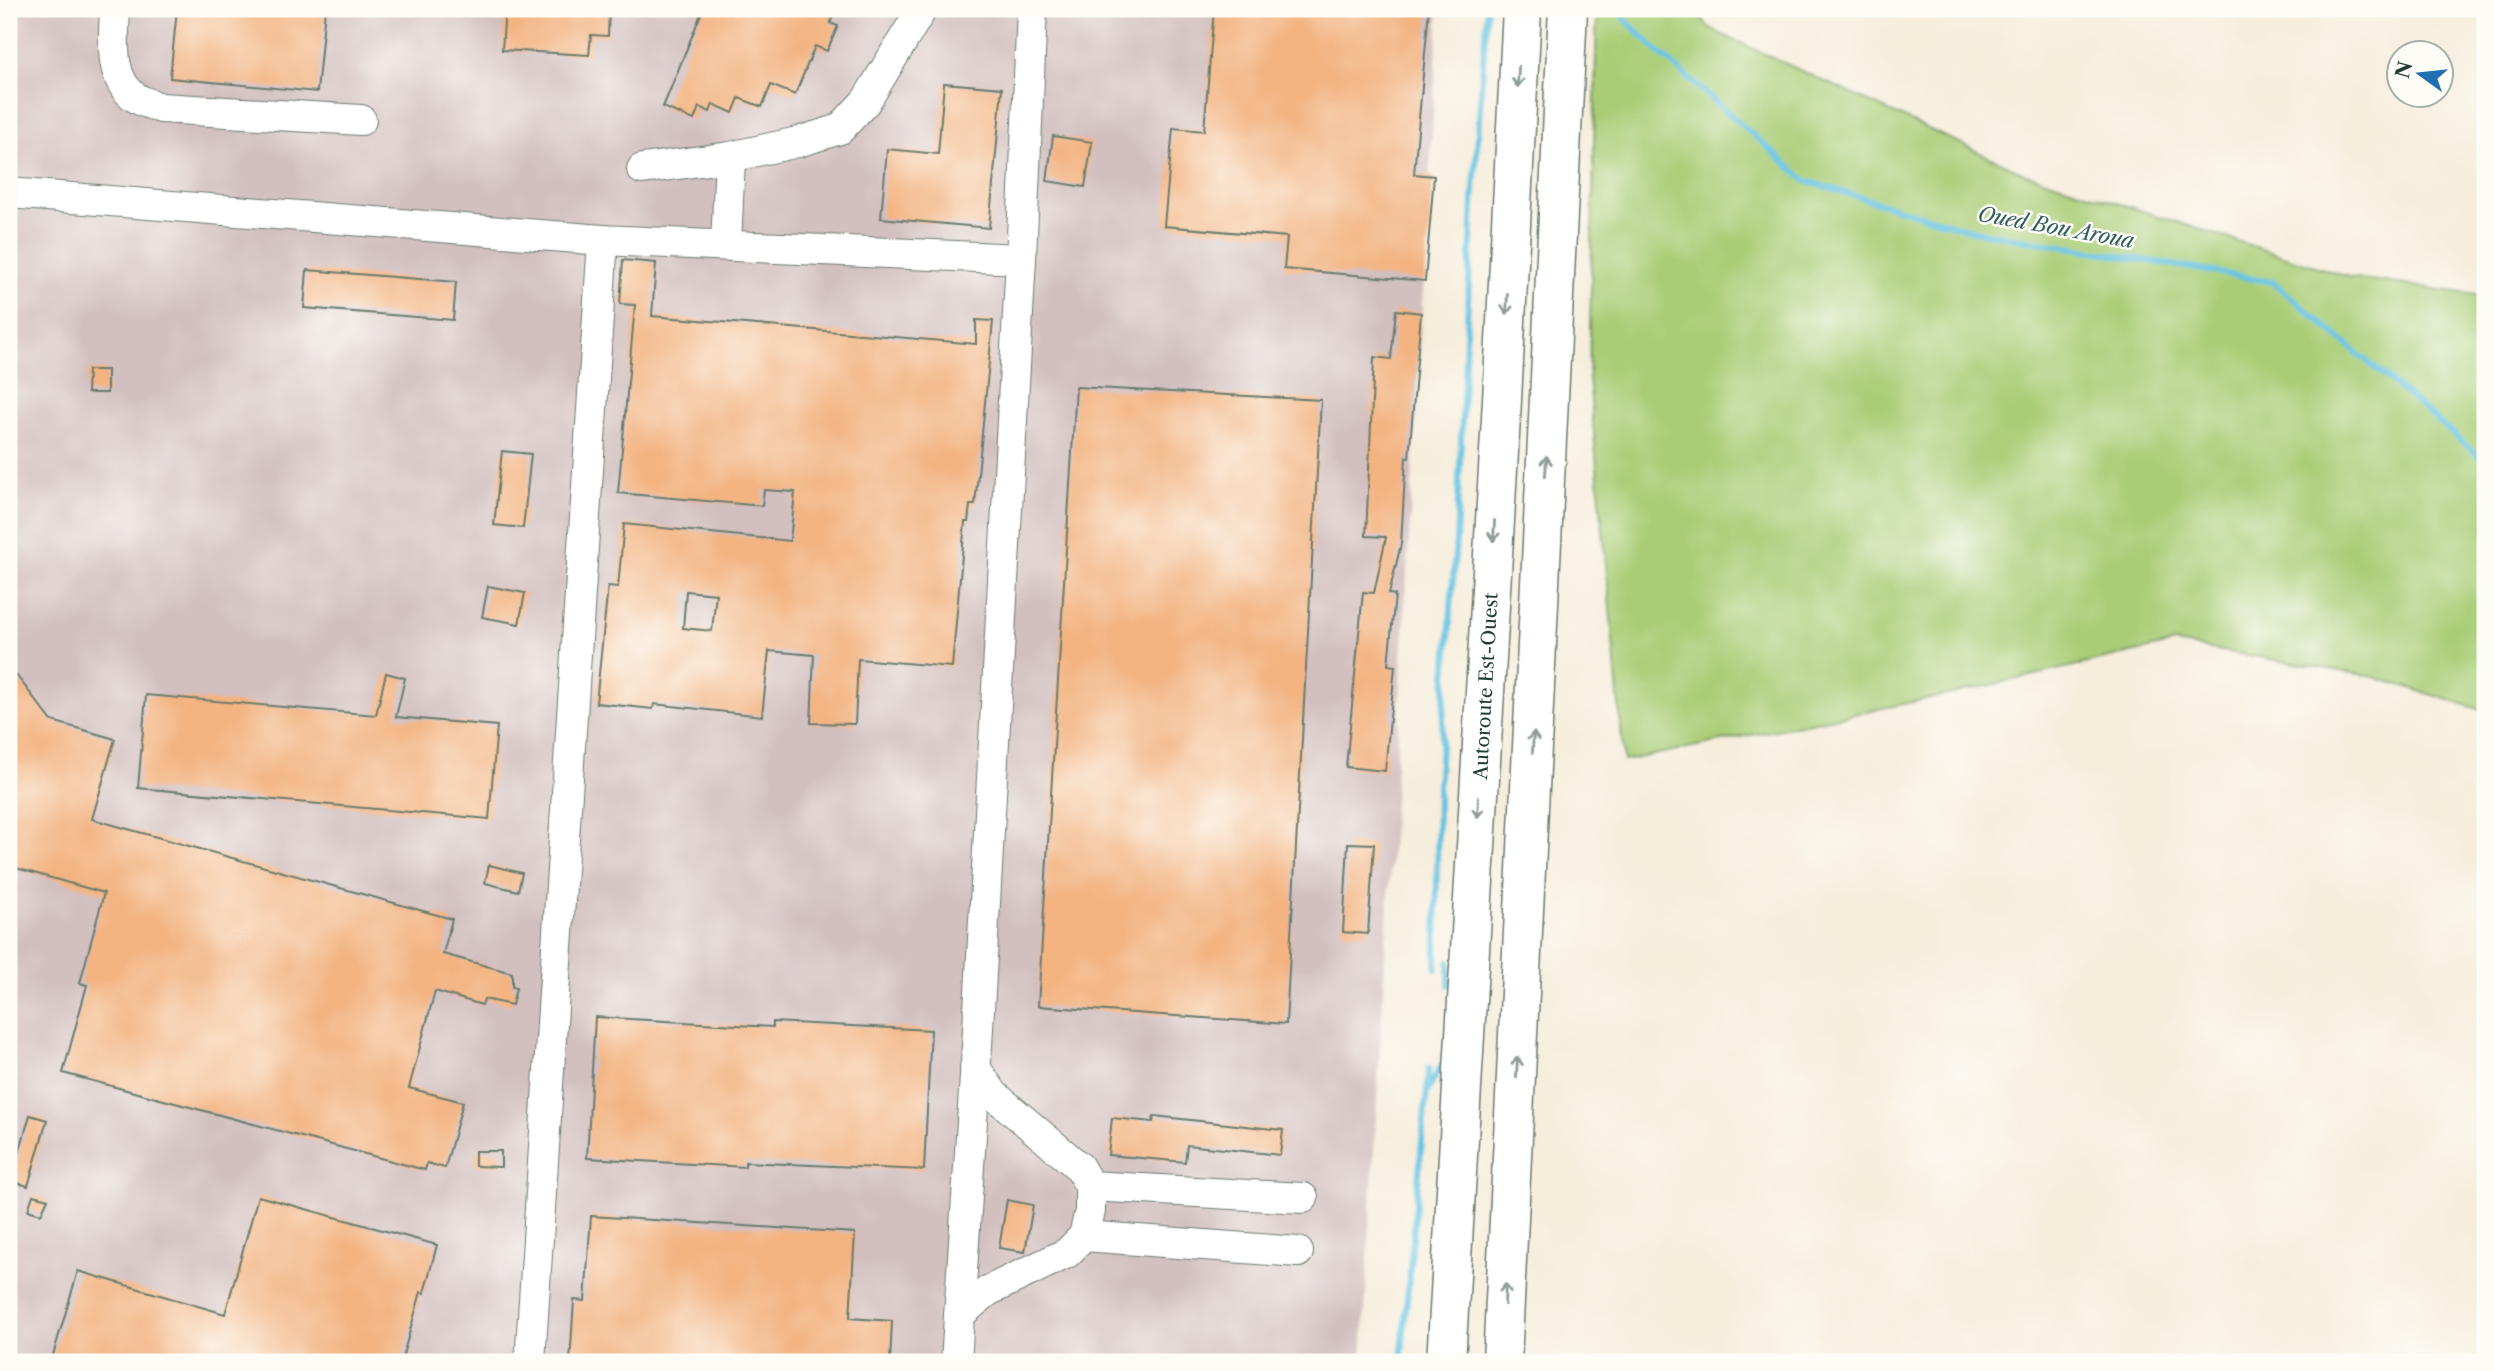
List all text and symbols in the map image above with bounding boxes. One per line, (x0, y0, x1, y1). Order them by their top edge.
north arrow (2386, 38, 2456, 108)
text: N (2391, 59, 2417, 81)
one-way arrow (1512, 65, 1525, 88)
water label: Oued Bou Aroua (1976, 201, 2137, 253)
one-way arrow (1500, 292, 1513, 315)
one-way arrow (1540, 454, 1553, 477)
one-way arrow (1487, 519, 1500, 542)
street label: Autoroute Est-Ouest (1468, 592, 1502, 781)
one-way arrow (1527, 731, 1540, 754)
one-way arrow (1471, 795, 1484, 818)
one-way arrow (1510, 1056, 1523, 1079)
one-way arrow (1499, 1283, 1512, 1306)

